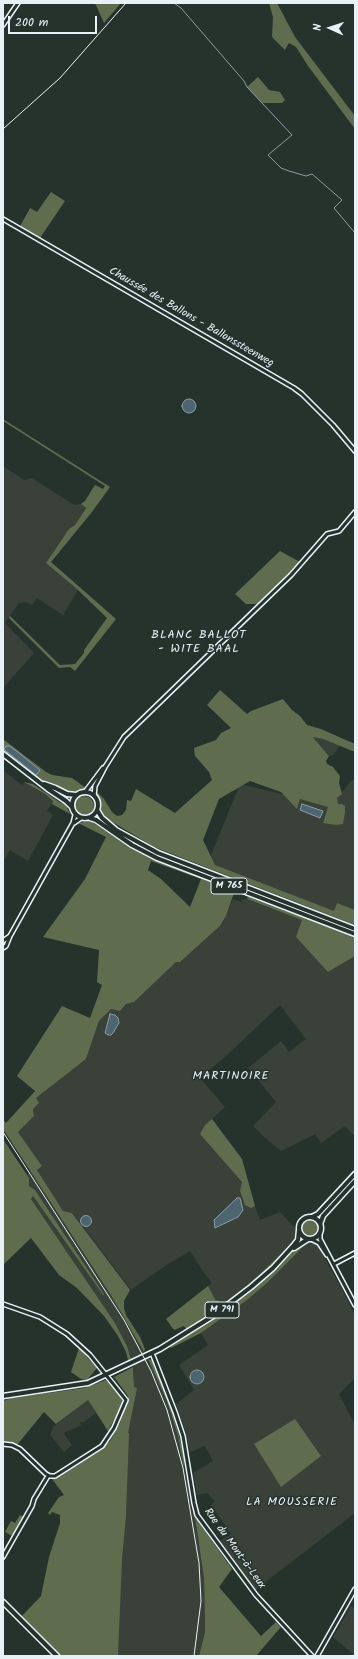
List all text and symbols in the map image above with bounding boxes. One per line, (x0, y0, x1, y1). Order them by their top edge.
scale bar (10, 8, 99, 34)
north arrow (310, 8, 350, 48)
text: 200 m (15, 13, 48, 32)
text: N (309, 23, 327, 31)
street label: Chaussée des Ballons - Ballonssteenweg (106, 265, 276, 371)
district label: BLANC BALLOT - WITE BAAL (151, 629, 247, 657)
road number: M 765 (211, 878, 247, 894)
district label: MARTINOIRE (192, 1070, 270, 1084)
road number: M 791 (205, 1302, 239, 1318)
district label: LA MOUSSERIE (246, 1496, 338, 1510)
street label: Rue du Mont-à-Leux (200, 1506, 268, 1592)

